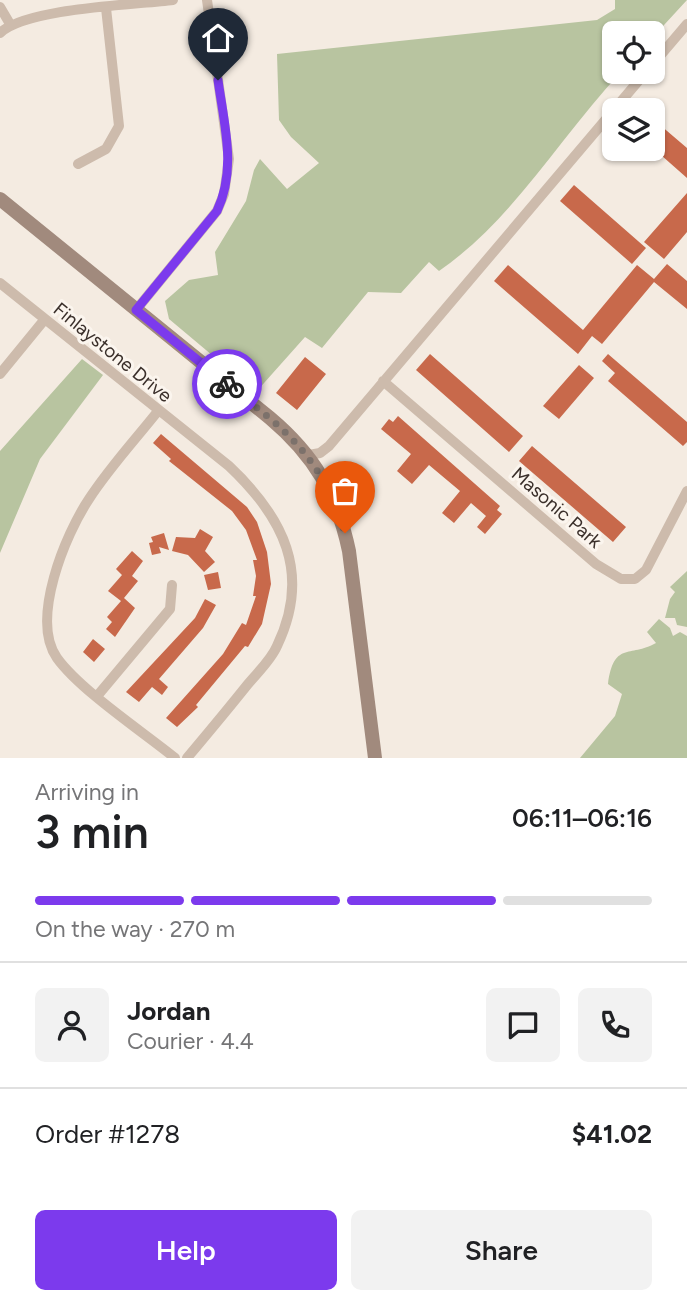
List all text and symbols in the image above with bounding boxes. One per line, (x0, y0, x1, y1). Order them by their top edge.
pin (188, 8, 248, 80)
icon: home (199, 19, 237, 57)
map controls (602, 21, 665, 161)
button: locate (602, 21, 665, 84)
button: layers (602, 98, 665, 161)
street label: Finlaystone Drive (49, 298, 177, 407)
courier (192, 349, 262, 419)
icon: bike (208, 365, 246, 403)
pin (315, 461, 375, 533)
street label: Masonic Park (507, 462, 607, 553)
icon: bag (326, 472, 364, 510)
text: Arriving in (35, 778, 139, 806)
text: 06:11–06:16 (512, 802, 652, 834)
text: 3 min (35, 804, 149, 860)
text: On the way · 270 m (35, 915, 235, 943)
button: person (35, 988, 109, 1062)
button: chat (486, 988, 560, 1062)
button: phone (578, 988, 652, 1062)
text: Jordan (127, 995, 210, 1027)
text: Courier · 4.4 (127, 1027, 254, 1055)
text: Order #1278 (35, 1118, 180, 1150)
text: $41.02 (572, 1118, 652, 1150)
button: Help (35, 1210, 337, 1290)
button: Share (351, 1210, 652, 1290)

